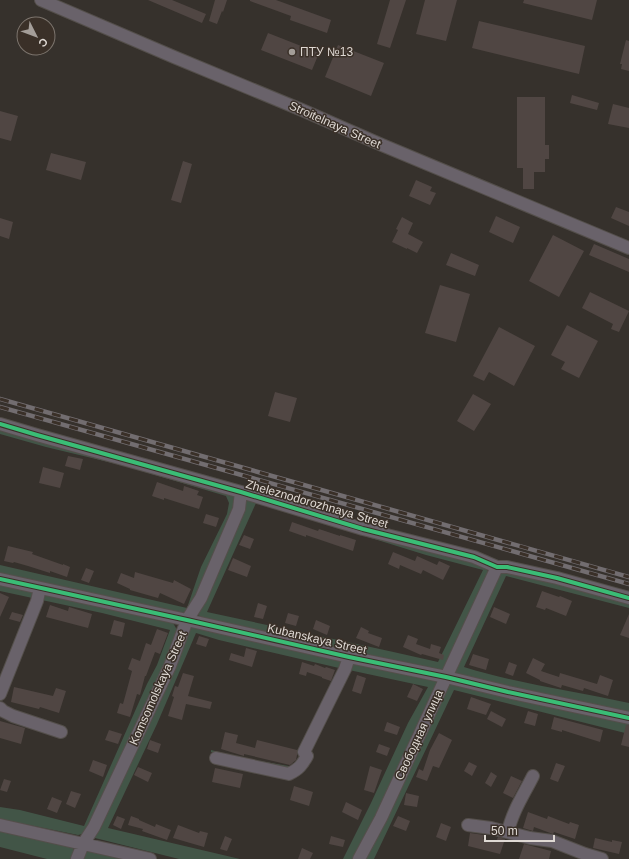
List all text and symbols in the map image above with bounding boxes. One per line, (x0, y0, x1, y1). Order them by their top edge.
north arrow (16, 16, 56, 56)
text: С (36, 36, 51, 50)
place label: ПТУ №13 (300, 45, 353, 59)
marker: ПТУ №13 (287, 47, 297, 57)
street label: Stroitelnaya Street (287, 99, 384, 152)
street label: Zheleznodorozhnaya Street (244, 477, 390, 531)
street label: Kubanskaya Street (266, 621, 369, 657)
street label: Komsomolskaya Street (127, 628, 190, 747)
street label: Свободная улица (392, 687, 446, 782)
scale bar (485, 817, 554, 843)
text: 50 m (491, 824, 518, 838)

